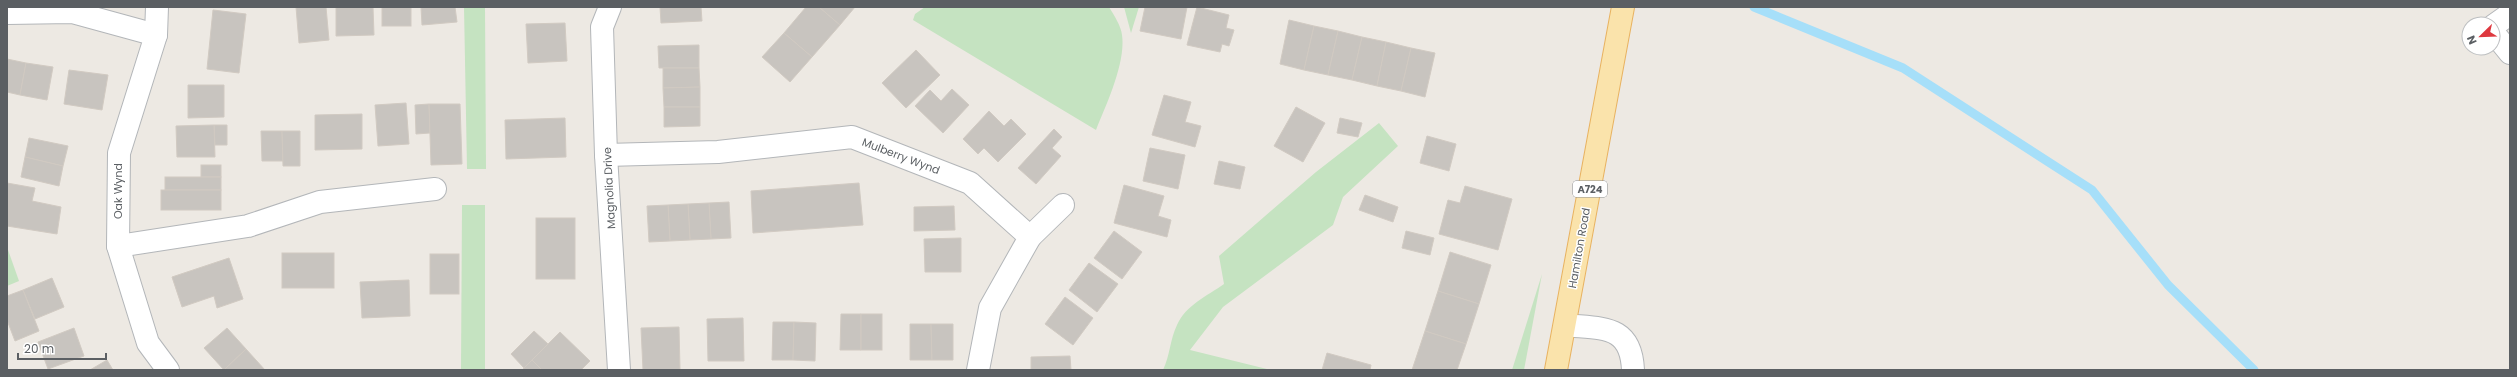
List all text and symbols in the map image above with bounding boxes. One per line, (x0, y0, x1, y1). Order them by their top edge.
north arrow (2461, 16, 2501, 56)
text: N (2463, 33, 2481, 47)
street label: Mulberry Wynd (860, 134, 942, 178)
street label: Magnolia Drive (599, 147, 619, 229)
street label: Oak Wynd (110, 163, 126, 219)
road number: A724 (1573, 181, 1607, 197)
street label: Hamilton Road (1564, 207, 1594, 289)
scale bar (18, 335, 106, 361)
text: 20 m (24, 340, 54, 357)

